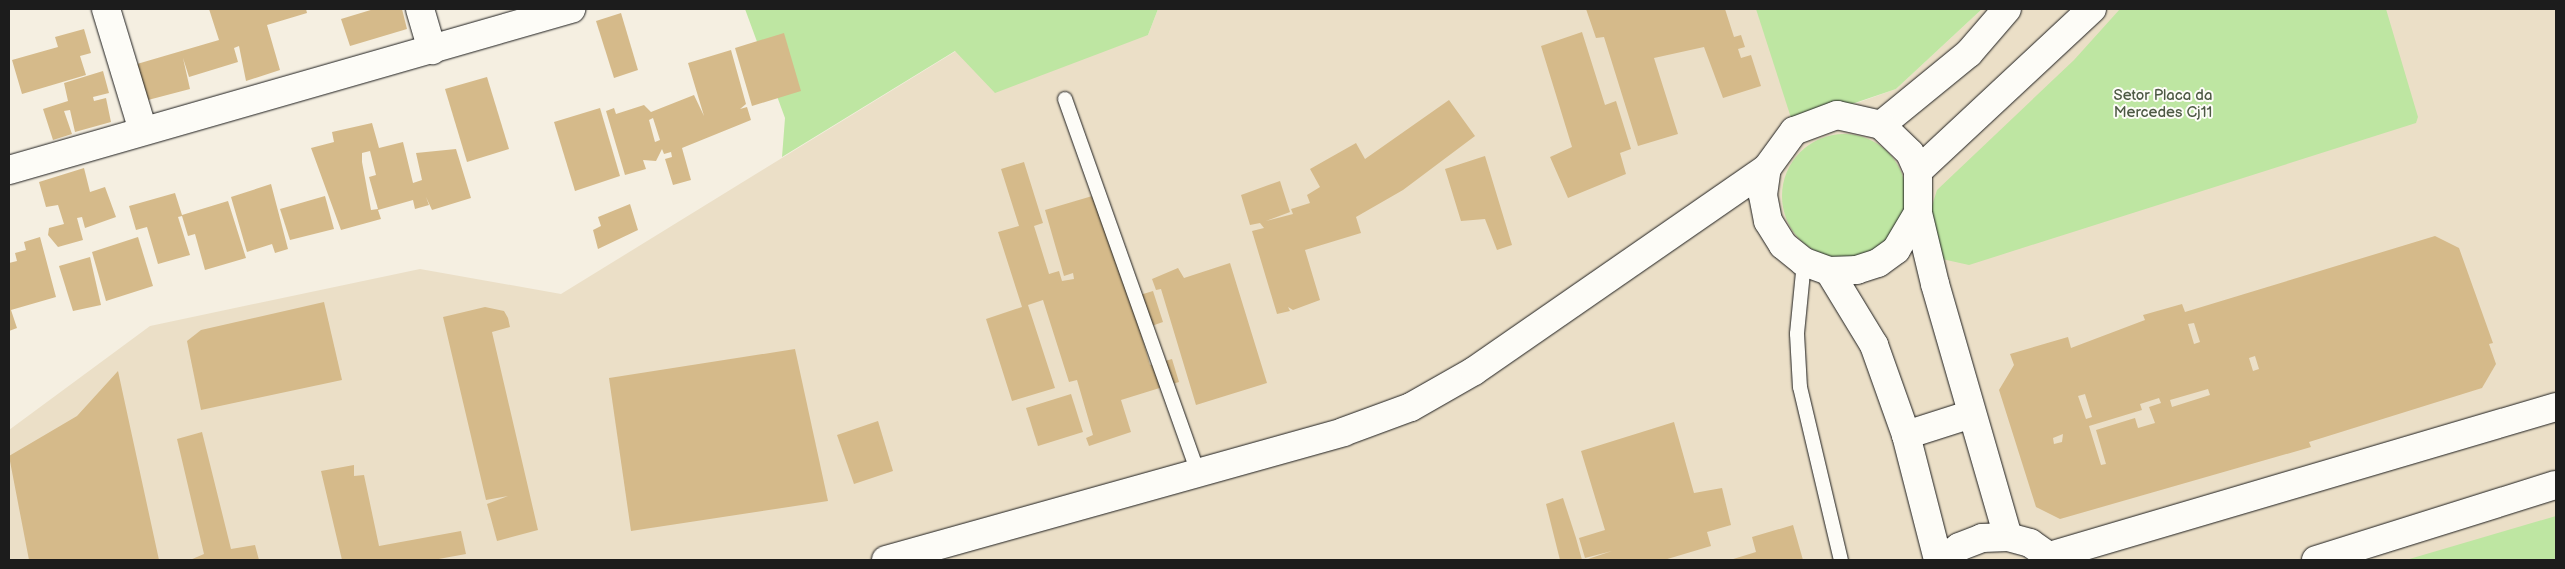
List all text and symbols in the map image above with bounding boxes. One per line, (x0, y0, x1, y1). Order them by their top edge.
park label: Setor Placa da Mercedes Cj11 (2114, 86, 2212, 121)

